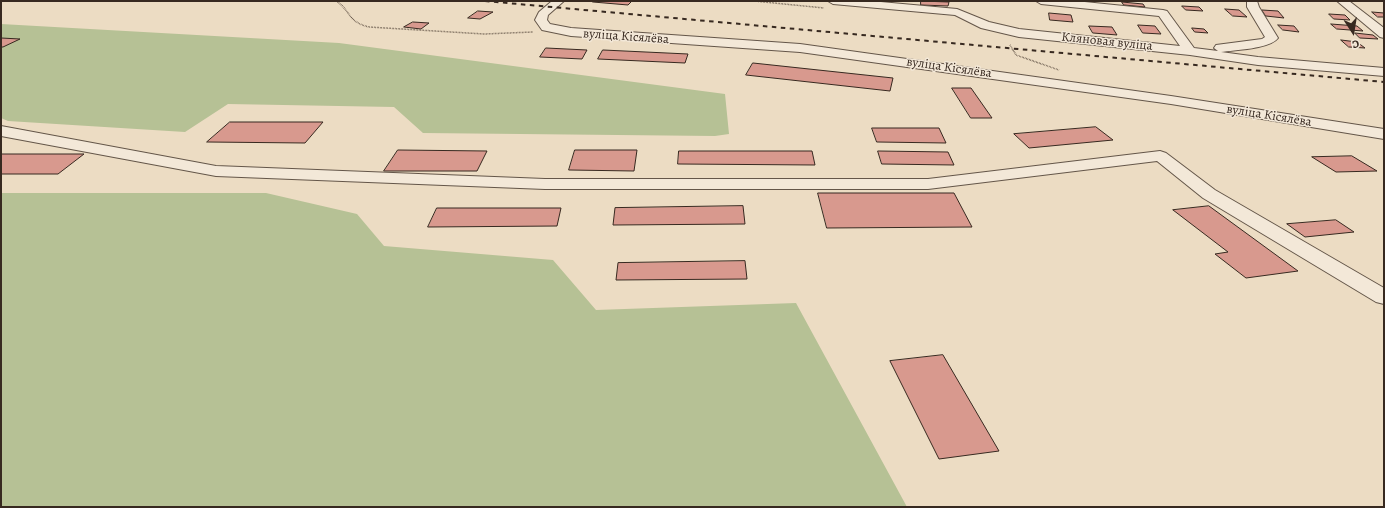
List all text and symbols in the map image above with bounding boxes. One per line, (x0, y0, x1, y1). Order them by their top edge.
north arrow (1333, 12, 1373, 52)
street label: вуліца Кісялёва (582, 26, 670, 48)
street label: Кляновая вуліца (1061, 29, 1153, 55)
text: С (1351, 36, 1360, 52)
street label: вуліца Кісялёва (905, 54, 993, 82)
street label: вуліца Кісялёва (1225, 102, 1313, 130)

